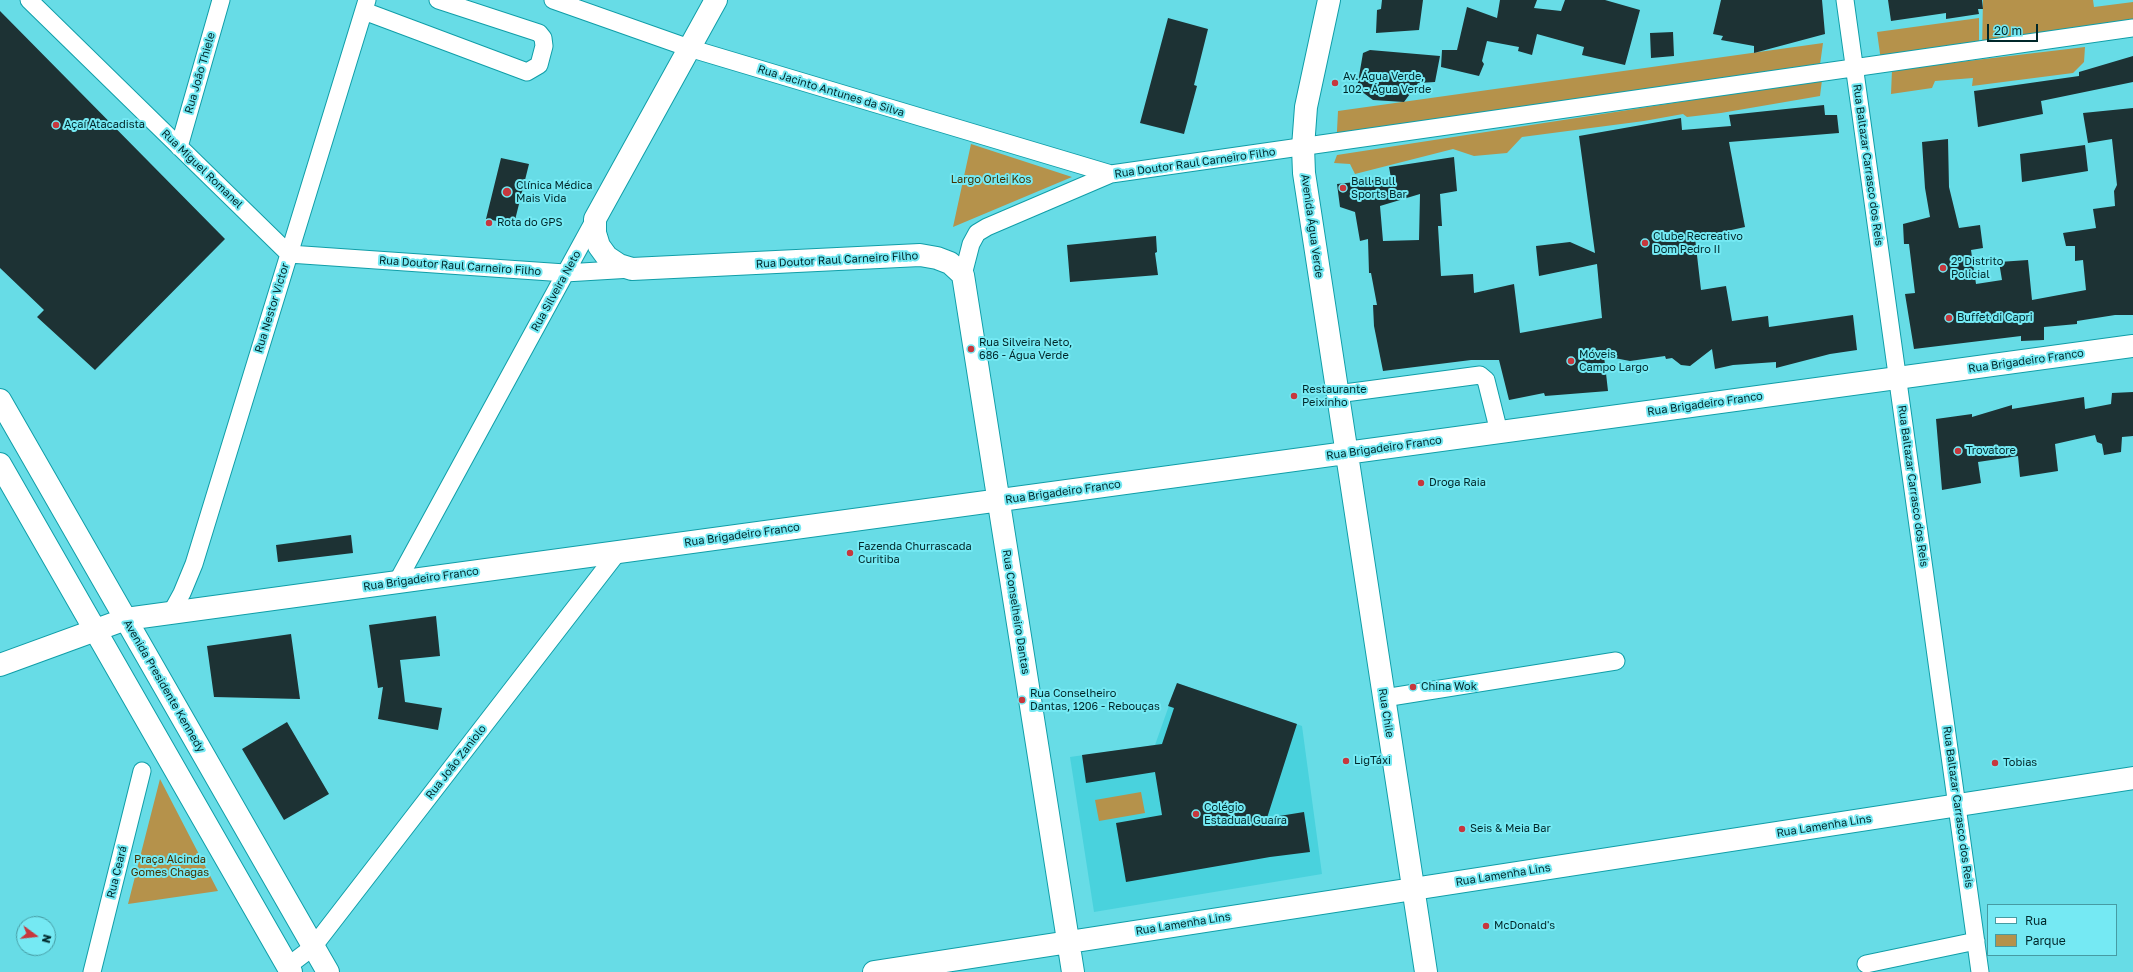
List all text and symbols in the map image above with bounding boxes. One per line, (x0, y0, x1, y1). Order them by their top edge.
scale bar (1989, 16, 2040, 42)
text: 20 m (1994, 23, 2022, 38)
street label: Rua João Thiele (182, 31, 218, 115)
street label: Rua Jacinto Antunes da Silva (756, 62, 906, 120)
place label: Av. Água Verde, 102 - Água Verde (1343, 70, 1431, 96)
marker: Av. Água Verde, 102 - Água Verde (1330, 78, 1340, 88)
street label: Rua Baltazar Carrasco dos Reis (1850, 83, 1886, 247)
place label: Açaí Atacadista (64, 118, 145, 132)
marker: Açaí Atacadista (51, 120, 61, 130)
street label: Rua Miguel Romanel (159, 127, 245, 211)
street label: Rua Doutor Raul Carneiro Filho (1114, 145, 1276, 181)
park label: Largo Orlei Kos (951, 173, 1031, 187)
street label: Avenida Água Verde (1298, 173, 1326, 279)
place label: Ball Bull Sports Bar (1351, 175, 1407, 201)
place label: Clínica Médica Mais Vida (516, 179, 592, 205)
marker: Ball Bull Sports Bar (1338, 183, 1348, 193)
marker: Clínica Médica Mais Vida (501, 186, 513, 198)
place label: Rota do GPS (497, 216, 562, 230)
marker: Rota do GPS (484, 218, 494, 228)
place label: Clube Recreativo Dom Pedro II (1653, 230, 1743, 256)
marker: Clube Recreativo Dom Pedro II (1640, 238, 1650, 248)
street label: Rua Silveira Neto (528, 248, 584, 334)
street label: Rua Doutor Raul Carneiro Filho (756, 249, 918, 271)
street label: Rua Doutor Raul Carneiro Filho (379, 254, 541, 278)
place label: 2º Distrito Policial (1951, 255, 2003, 281)
street label: Rua Nestor Victor (252, 262, 292, 354)
marker: 2º Distrito Policial (1938, 263, 1948, 273)
place label: Buffet di Capri (1957, 311, 2033, 325)
marker: Buffet di Capri (1944, 313, 1954, 323)
place label: Rua Silveira Neto, 686 - Água Verde (979, 336, 1072, 362)
marker: Rua Silveira Neto, 686 - Água Verde (966, 344, 976, 354)
street label: Rua Brigadeiro Franco (1967, 346, 2085, 376)
place label: Móveis Campo Largo (1579, 348, 1649, 374)
marker: Móveis Campo Largo (1566, 356, 1576, 366)
place label: Restaurante Peixinho (1302, 383, 1367, 409)
street label: Rua Brigadeiro Franco (1646, 389, 1764, 419)
marker: Restaurante Peixinho (1289, 391, 1299, 401)
street label: Rua Baltazar Carrasco dos Reis (1895, 404, 1931, 568)
street label: Rua Brigadeiro Franco (1325, 433, 1443, 463)
place label: Trovatore (1966, 444, 2016, 458)
marker: Trovatore (1953, 446, 1963, 456)
place label: Droga Raia (1429, 476, 1486, 490)
street label: Rua Brigadeiro Franco (1004, 477, 1122, 507)
marker: Droga Raia (1416, 478, 1426, 488)
street label: Rua Brigadeiro Franco (683, 520, 801, 550)
place label: Fazenda Churrascada Curitiba (858, 540, 972, 566)
marker: Fazenda Churrascada Curitiba (845, 548, 855, 558)
street label: Rua Conselheiro Dantas (1000, 549, 1032, 675)
street label: Rua Brigadeiro Franco (362, 564, 480, 594)
street label: Avenida Presidente Kennedy (121, 617, 207, 755)
place label: China Wok (1421, 680, 1477, 694)
marker: China Wok (1408, 682, 1418, 692)
place label: Rua Conselheiro Dantas, 1206 - Rebouças (1030, 687, 1160, 713)
street label: Rua Chile (1376, 687, 1396, 739)
marker: Rua Conselheiro Dantas, 1206 - Rebouças (1017, 695, 1027, 705)
street label: Rua João Zaniolo (423, 722, 489, 802)
street label: Rua Baltazar Carrasco dos Reis (1940, 725, 1976, 889)
place label: LigTáxi (1354, 754, 1391, 768)
marker: LigTáxi (1341, 756, 1351, 766)
place label: Tobias (2003, 756, 2037, 770)
marker: Tobias (1990, 758, 2000, 768)
place label: Colégio Estadual Guaíra (1204, 801, 1287, 827)
marker: Colégio Estadual Guaíra (1191, 809, 1201, 819)
street label: Rua Lamenha Lins (1776, 812, 1872, 840)
place label: Seis & Meia Bar (1470, 822, 1551, 836)
marker: Seis & Meia Bar (1457, 824, 1467, 834)
street label: Rua Ceará (104, 845, 130, 899)
park label: Praça Alcinda Gomes Chagas (131, 853, 209, 879)
street label: Rua Lamenha Lins (1455, 861, 1551, 889)
legend (1987, 904, 2117, 956)
street label: Rua Lamenha Lins (1135, 910, 1231, 938)
text: Rua (2025, 913, 2047, 928)
north arrow (16, 916, 56, 956)
place label: McDonald's (1494, 919, 1555, 933)
marker: McDonald's (1481, 921, 1491, 931)
text: N (40, 933, 54, 945)
text: Parque (2025, 933, 2066, 948)

